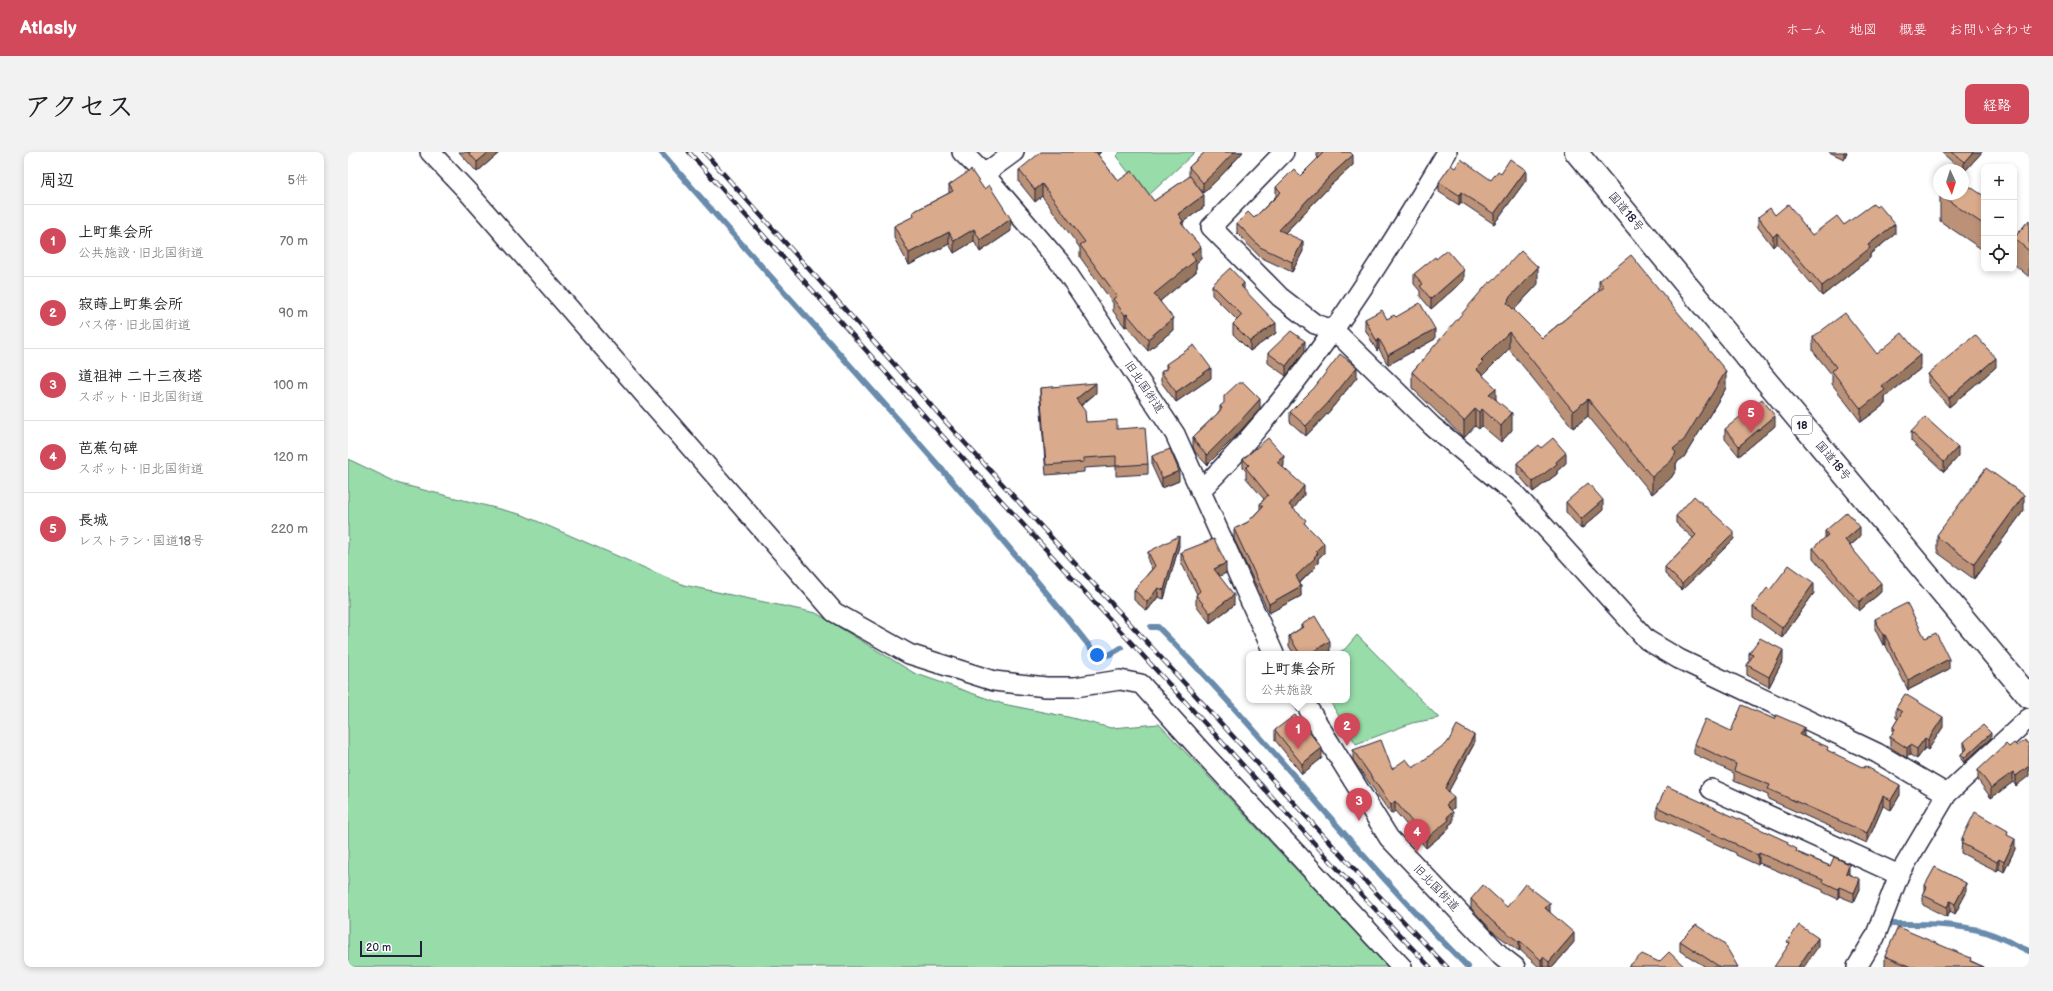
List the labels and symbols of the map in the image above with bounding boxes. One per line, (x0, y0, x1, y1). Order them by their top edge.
north arrow (1933, 164, 1969, 200)
street label: 国道18号 (1605, 189, 1647, 235)
street label: 旧北国街道 (1121, 358, 1167, 416)
pin: 5 (1738, 400, 1764, 433)
road number: 18 (1792, 416, 1812, 434)
street label: 国道18号 (1812, 438, 1854, 484)
your location (1087, 645, 1107, 665)
pin: 2 (1334, 713, 1360, 746)
pin: 1 (1285, 716, 1311, 749)
pin: 3 (1346, 788, 1372, 821)
pin: 4 (1404, 819, 1430, 852)
street label: 旧北国街道 (1410, 861, 1462, 915)
scale bar (360, 939, 422, 958)

